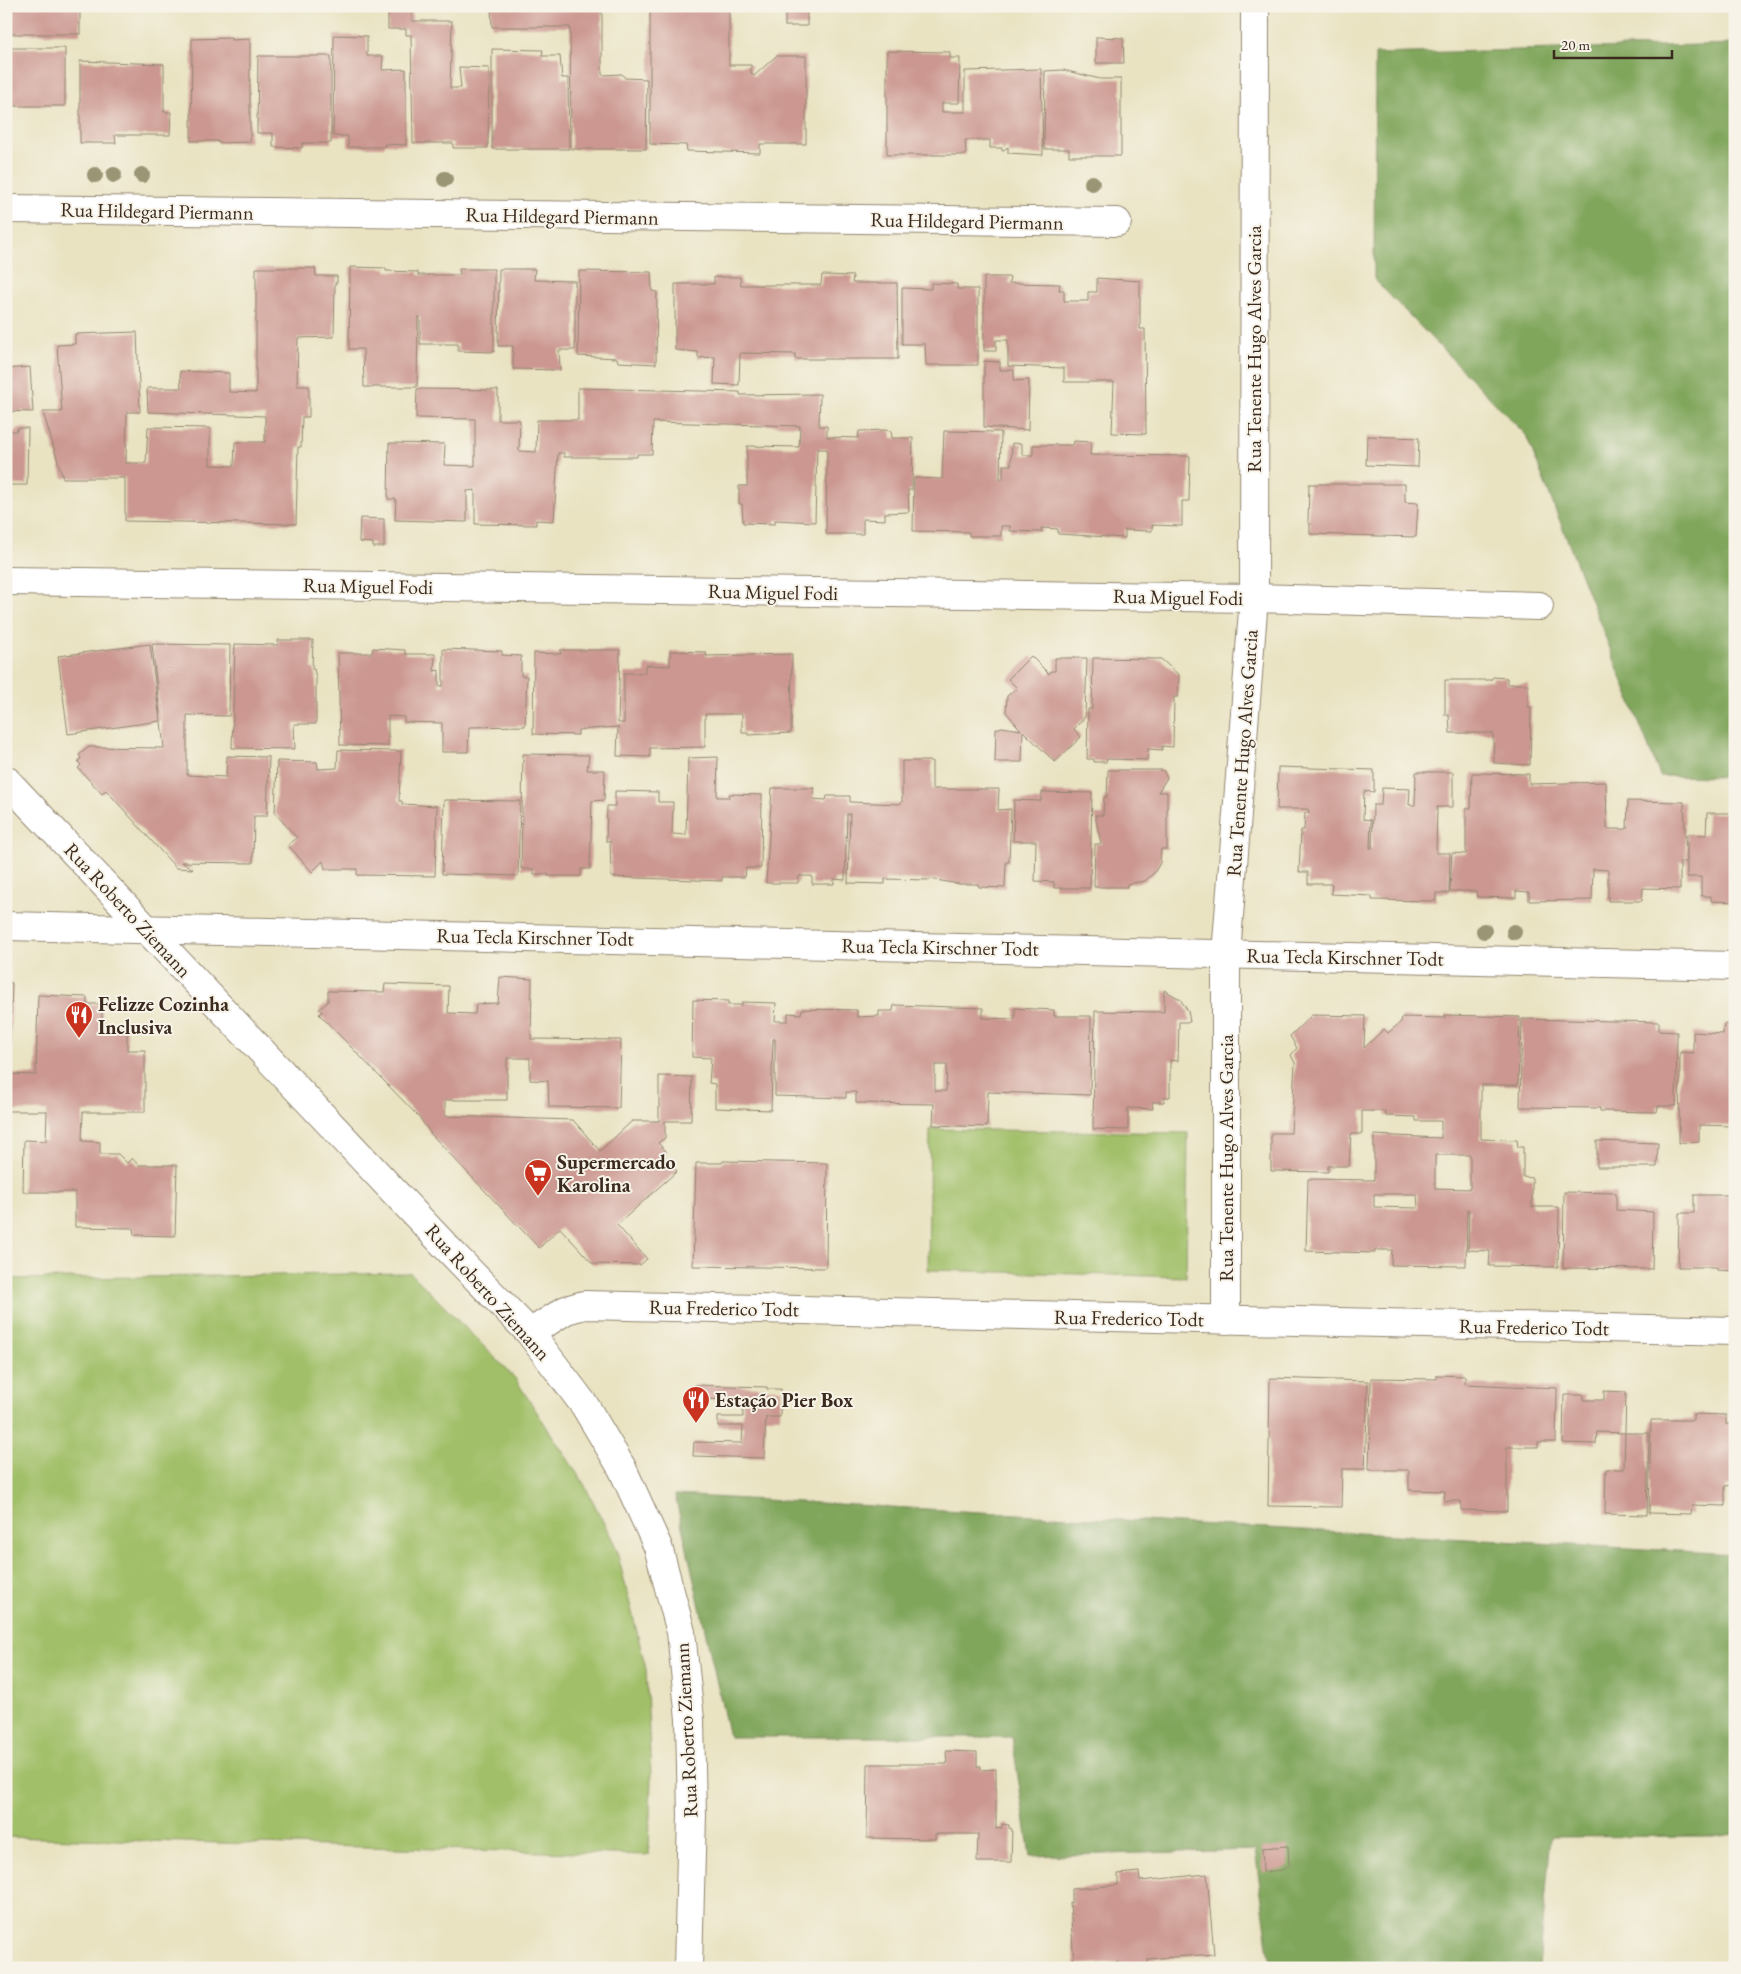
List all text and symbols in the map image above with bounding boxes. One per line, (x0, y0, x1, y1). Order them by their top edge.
scale bar (1554, 28, 1671, 60)
text: 20 m (1561, 35, 1590, 54)
street label: Rua Hildegard Piermann (60, 196, 254, 226)
street label: Rua Hildegard Piermann (465, 201, 659, 231)
street label: Rua Hildegard Piermann (870, 206, 1064, 236)
street label: Rua Tenente Hugo Alves Garcia (1241, 225, 1267, 473)
street label: Rua Miguel Fodi (303, 572, 433, 600)
street label: Rua Miguel Fodi (708, 578, 838, 606)
street label: Rua Miguel Fodi (1113, 583, 1243, 611)
street label: Rua Tenente Hugo Alves Garcia (1220, 629, 1264, 877)
street label: Rua Roberto Ziemann (59, 837, 198, 983)
street label: Rua Tecla Kirschner Todt (436, 922, 635, 952)
street label: Rua Tecla Kirschner Todt (841, 932, 1040, 962)
street label: Rua Tecla Kirschner Todt (1246, 942, 1445, 972)
place label: Felizze Cozinha Inclusiva (98, 991, 229, 1040)
restaurant icon: Felizze Cozinha Inclusiva (64, 1000, 94, 1039)
street label: Rua Tenente Hugo Alves Garcia (1213, 1034, 1239, 1282)
place label: Supermercado Karolina (557, 1149, 676, 1198)
supermarket icon: Supermercado Karolina (523, 1158, 553, 1197)
street label: Rua Roberto Ziemann (420, 1218, 557, 1366)
street label: Rua Frederico Todt (649, 1294, 800, 1322)
street label: Rua Frederico Todt (1054, 1304, 1205, 1332)
street label: Rua Frederico Todt (1459, 1313, 1610, 1341)
restaurant icon: Estação Pier Box (681, 1385, 711, 1424)
place label: Estação Pier Box (715, 1387, 853, 1413)
street label: Rua Roberto Ziemann (668, 1641, 704, 1818)

